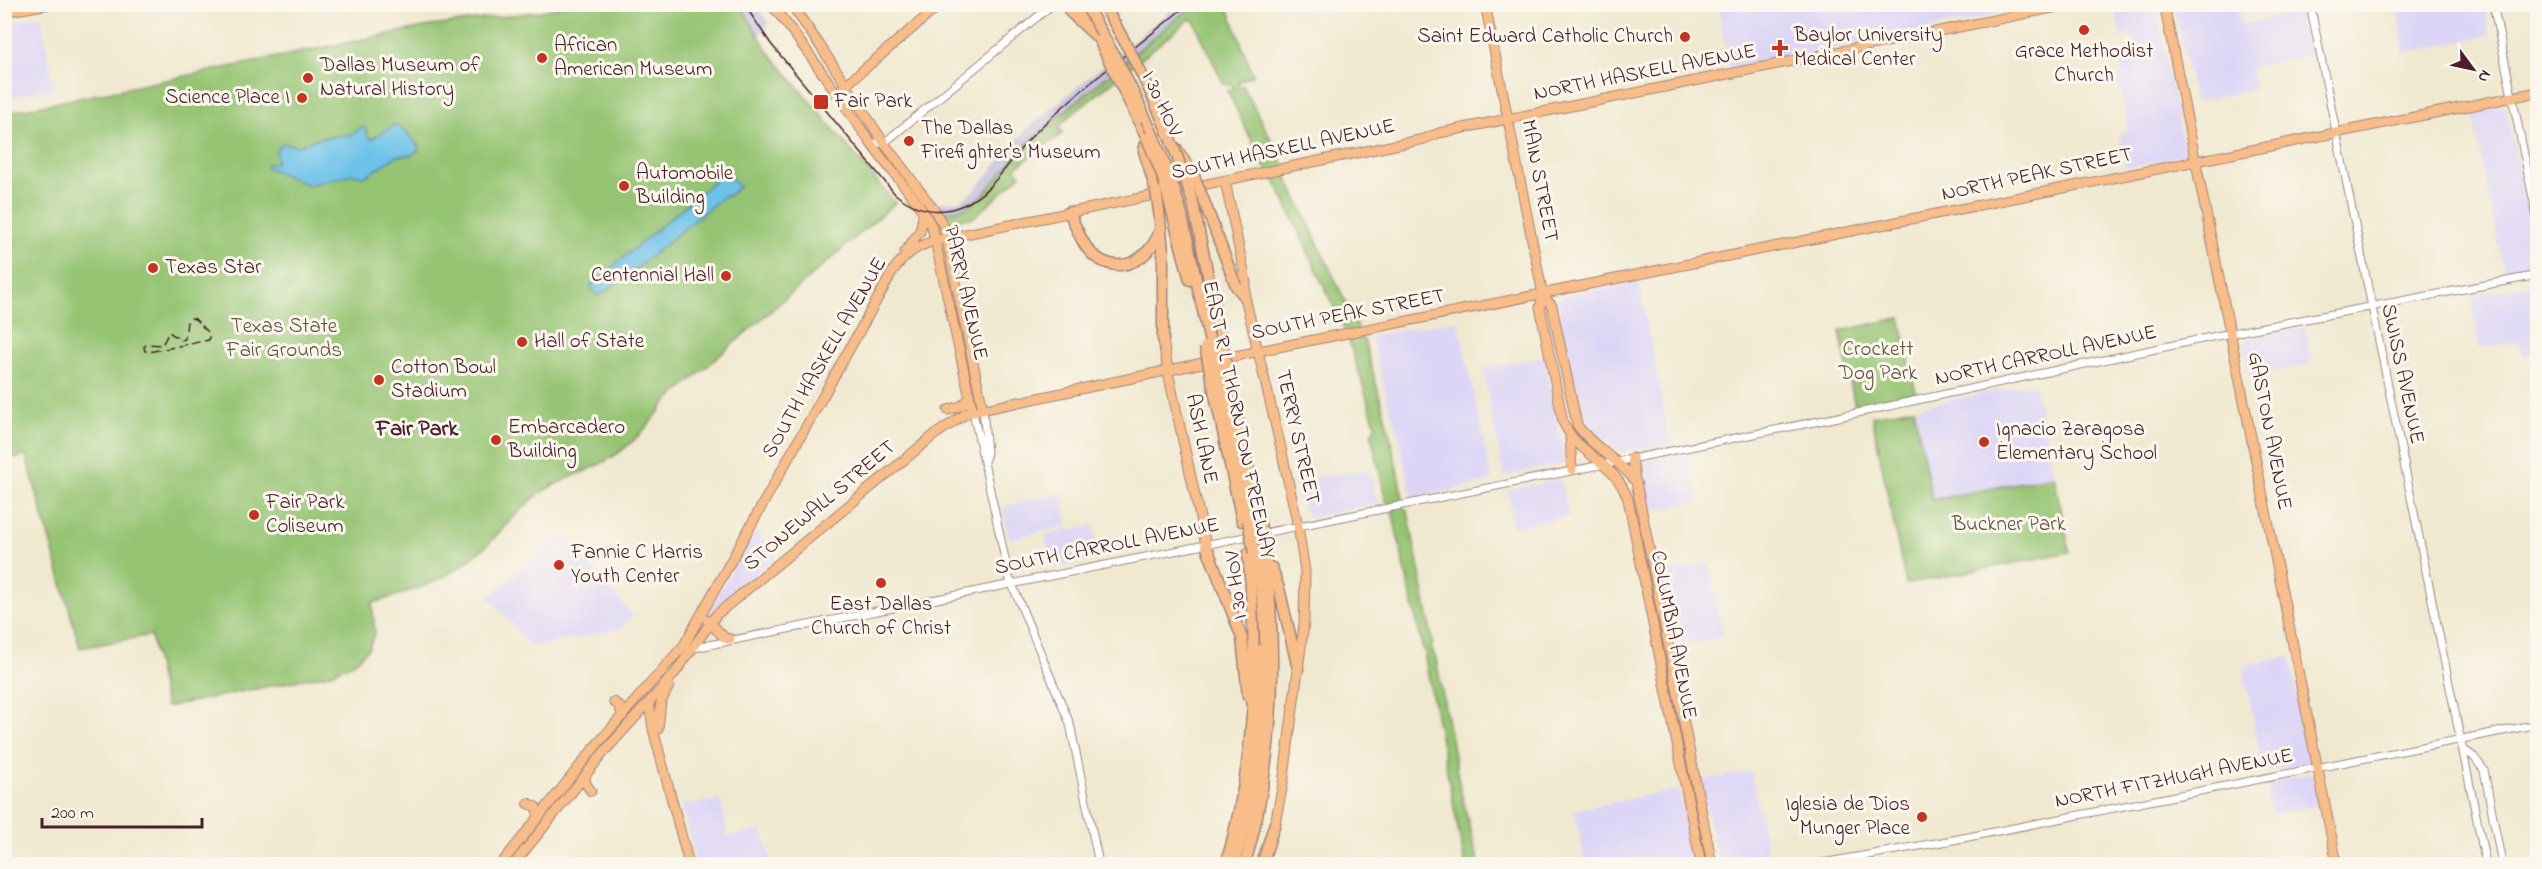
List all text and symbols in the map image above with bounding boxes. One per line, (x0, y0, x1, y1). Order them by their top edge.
place label: Baylor University Medical Center (1793, 21, 1943, 75)
place label: Saint Edward Catholic Church (1417, 22, 1673, 52)
marker: Grace Methodist Church (2077, 23, 2091, 37)
marker: Saint Edward Catholic Church (1678, 30, 1692, 44)
place label: African American Museum (554, 31, 712, 85)
street label: NORTH HASKELL AVENUE (1531, 37, 1759, 109)
place label: Grace Methodist Church (2015, 37, 2153, 91)
marker: Baylor University Medical Center (1771, 39, 1789, 57)
north arrow (2443, 39, 2503, 99)
place label: Dallas Museum of Natural History (319, 51, 480, 107)
marker: African American Museum (535, 51, 549, 65)
text: N (2471, 65, 2497, 87)
street label: I 30 HOV (1133, 66, 1189, 142)
marker: Dallas Museum of Natural History (301, 71, 315, 85)
place label: Science Place I (165, 83, 290, 113)
place label: Fair Park (833, 87, 913, 117)
marker: Science Place I (295, 91, 309, 105)
marker: Fair Park (812, 93, 830, 111)
street label: SOUTH HASKELL AVENUE (1168, 112, 1398, 188)
place label: The Dallas Firefighter's Museum (920, 114, 1101, 170)
street label: MAIN STREET (1512, 117, 1566, 245)
marker: The Dallas Firefighter's Museum (902, 134, 916, 148)
street label: NORTH PEAK STREET (1939, 140, 2135, 210)
place label: Automobile Building (635, 159, 734, 215)
marker: Automobile Building (617, 179, 631, 193)
street label: PARRY AVENUE (935, 223, 995, 363)
street label: SOUTH HASKELL AVENUE (755, 252, 895, 464)
place label: Texas Star (165, 253, 262, 283)
marker: Texas Star (146, 261, 160, 275)
place label: Centennial Hall (591, 261, 714, 291)
marker: Centennial Hall (719, 269, 733, 283)
street label: EAST R L THORNTON FREEWAY (1194, 278, 1282, 562)
street label: SOUTH PEAK STREET (1249, 282, 1447, 348)
street label: SWISS AVENUE (2373, 301, 2431, 447)
park label: Texas State Fair Grounds (225, 312, 342, 366)
street label: NORTH CARROLL AVENUE (1932, 318, 2160, 394)
place label: Hall of State (534, 327, 645, 357)
marker: Hall of State (515, 335, 529, 349)
park label: Crockett Dog Park (1838, 335, 1918, 391)
street label: GASTON AVENUE (2239, 349, 2299, 513)
place label: Cotton Bowl Stadium (391, 353, 496, 407)
street label: TERRY STREET (1267, 367, 1327, 507)
marker: Cotton Bowl Stadium (372, 373, 386, 387)
street label: ASH LANE (1177, 391, 1225, 487)
place label: Embarcadero Building (507, 413, 625, 469)
district label: Fair Park (375, 414, 459, 446)
place label: Ignacio Zaragosa Elementary School (1996, 415, 2157, 471)
marker: Embarcadero Building (489, 433, 503, 447)
street label: STONEWALL STREET (737, 433, 903, 579)
marker: Ignacio Zaragosa Elementary School (1977, 435, 1991, 449)
place label: Fair Park Coliseum (265, 488, 345, 542)
marker: Fair Park Coliseum (247, 508, 261, 522)
park label: Buckner Park (1951, 510, 2067, 540)
street label: SOUTH CARROLL AVENUE (992, 511, 1222, 583)
place label: Fannie C Harris Youth Center (570, 538, 703, 592)
street label: COLUMBIA AVENUE (1642, 548, 1704, 722)
street label: I 30 HOV (1218, 549, 1256, 621)
marker: Fannie C Harris Youth Center (552, 558, 566, 572)
marker: East Dallas Church of Christ (874, 576, 888, 590)
place label: East Dallas Church of Christ (811, 590, 951, 644)
street label: NORTH FITZHUGH AVENUE (2052, 741, 2296, 817)
place label: Iglesia de Dios Munger Place (1785, 790, 1911, 846)
scale bar (42, 791, 202, 829)
text: 200 m (51, 801, 94, 827)
marker: Iglesia de Dios Munger Place (1915, 810, 1929, 824)

